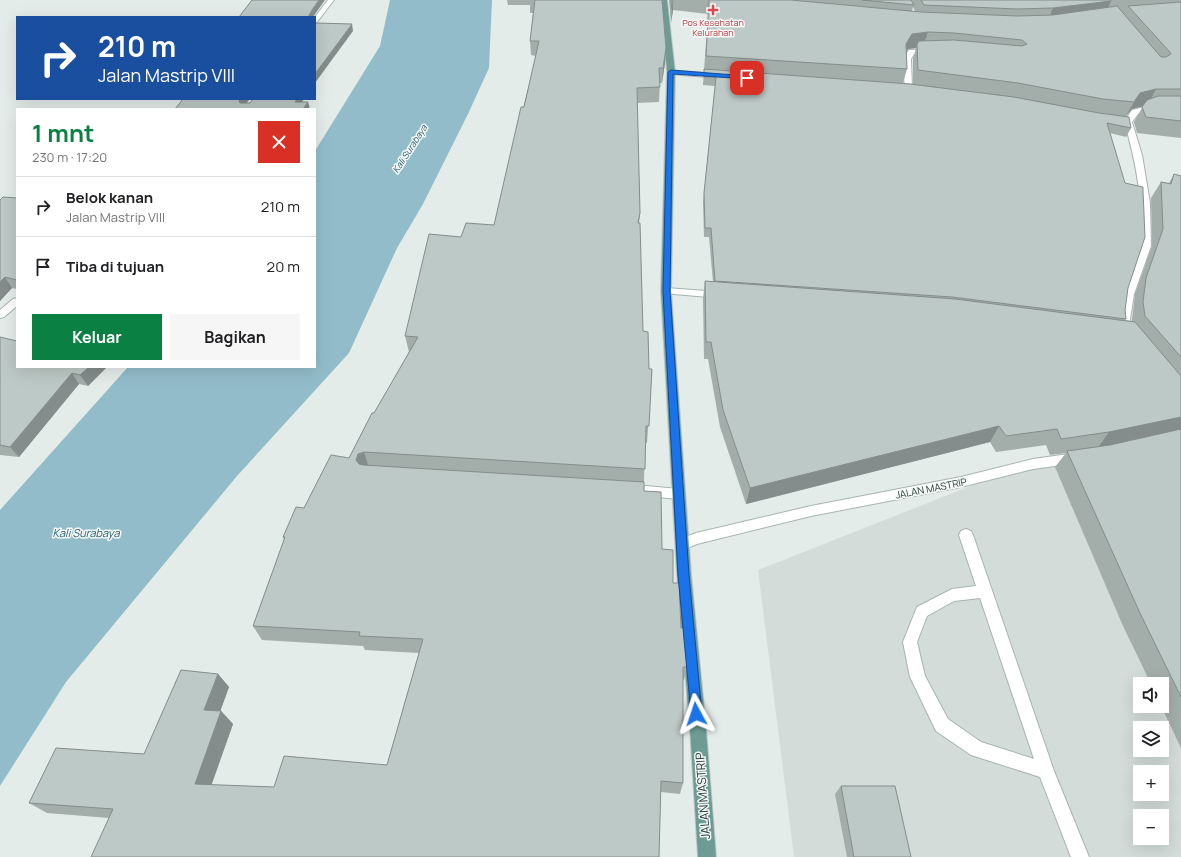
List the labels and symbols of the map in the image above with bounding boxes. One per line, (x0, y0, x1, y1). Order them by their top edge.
marker: Pos Kesehatan Kelurahan (707, 4, 719, 16)
place label: Pos Kesehatan Kelurahan (682, 16, 744, 39)
pin (730, 61, 764, 95)
water label: Kali Surabaya (389, 121, 431, 175)
street label: JALAN MASTRIP (894, 474, 968, 502)
water label: Kali Surabaya (52, 525, 120, 540)
position arrow (675, 693, 717, 735)
street label: JALAN MASTRIP (691, 752, 714, 840)

